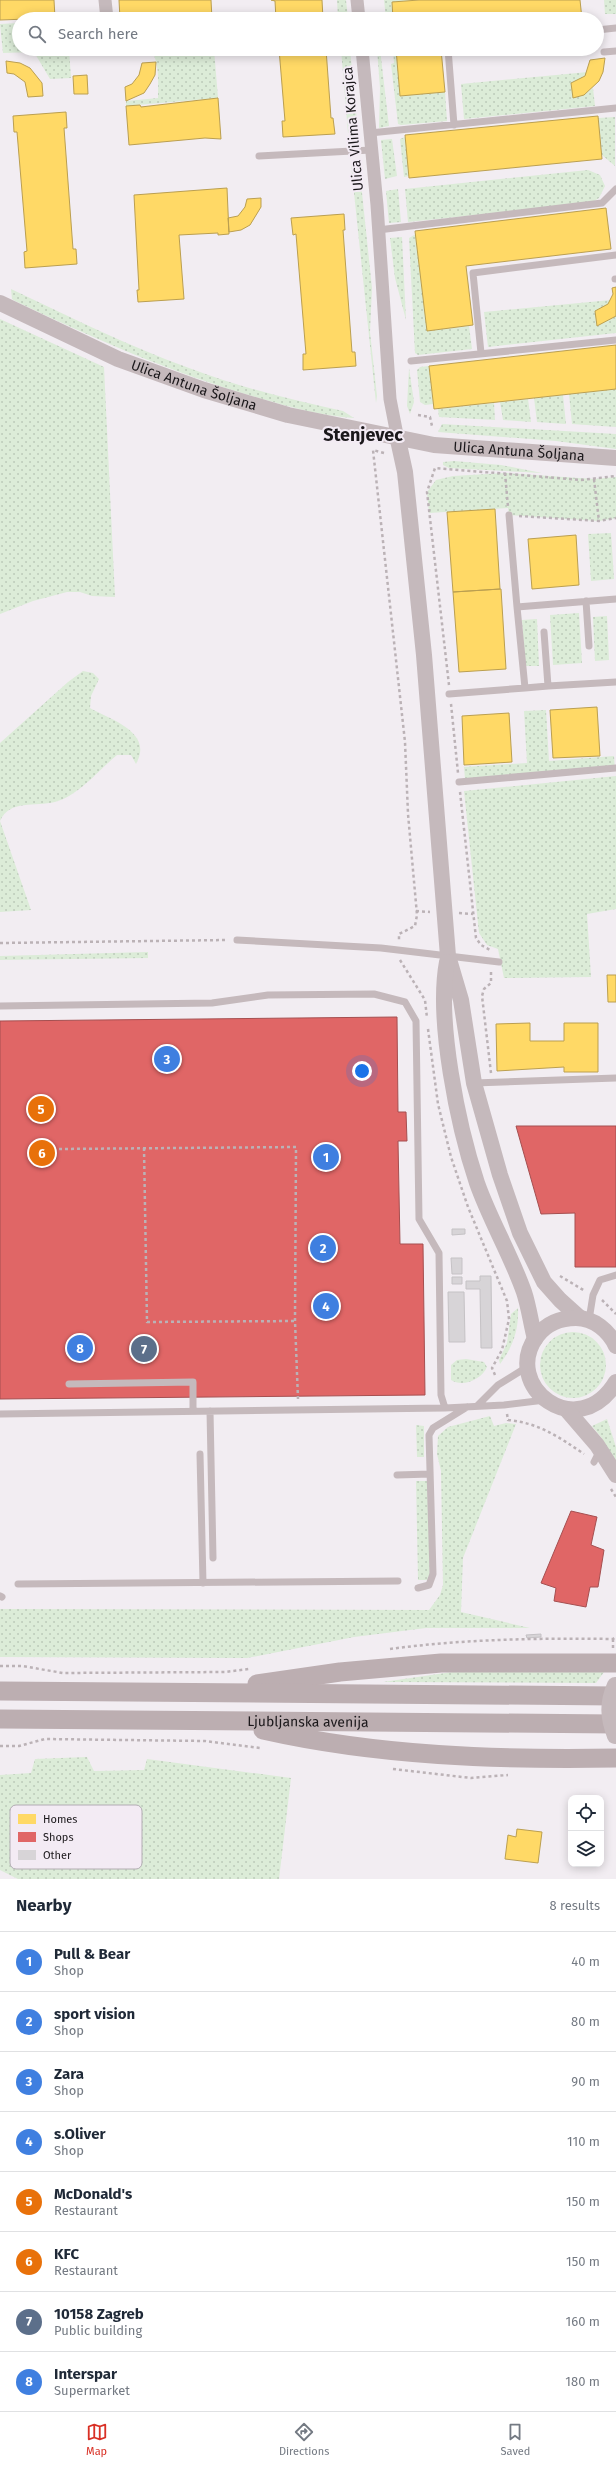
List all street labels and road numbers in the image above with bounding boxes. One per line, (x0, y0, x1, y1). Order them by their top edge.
street label: Ulica Vilima Korajca (339, 66, 367, 192)
street label: Ulica Antuna Šoljana (129, 356, 259, 414)
street label: Ulica Antuna Šoljana (453, 438, 585, 464)
street label: Ljubljanska avenija (247, 1713, 369, 1730)

